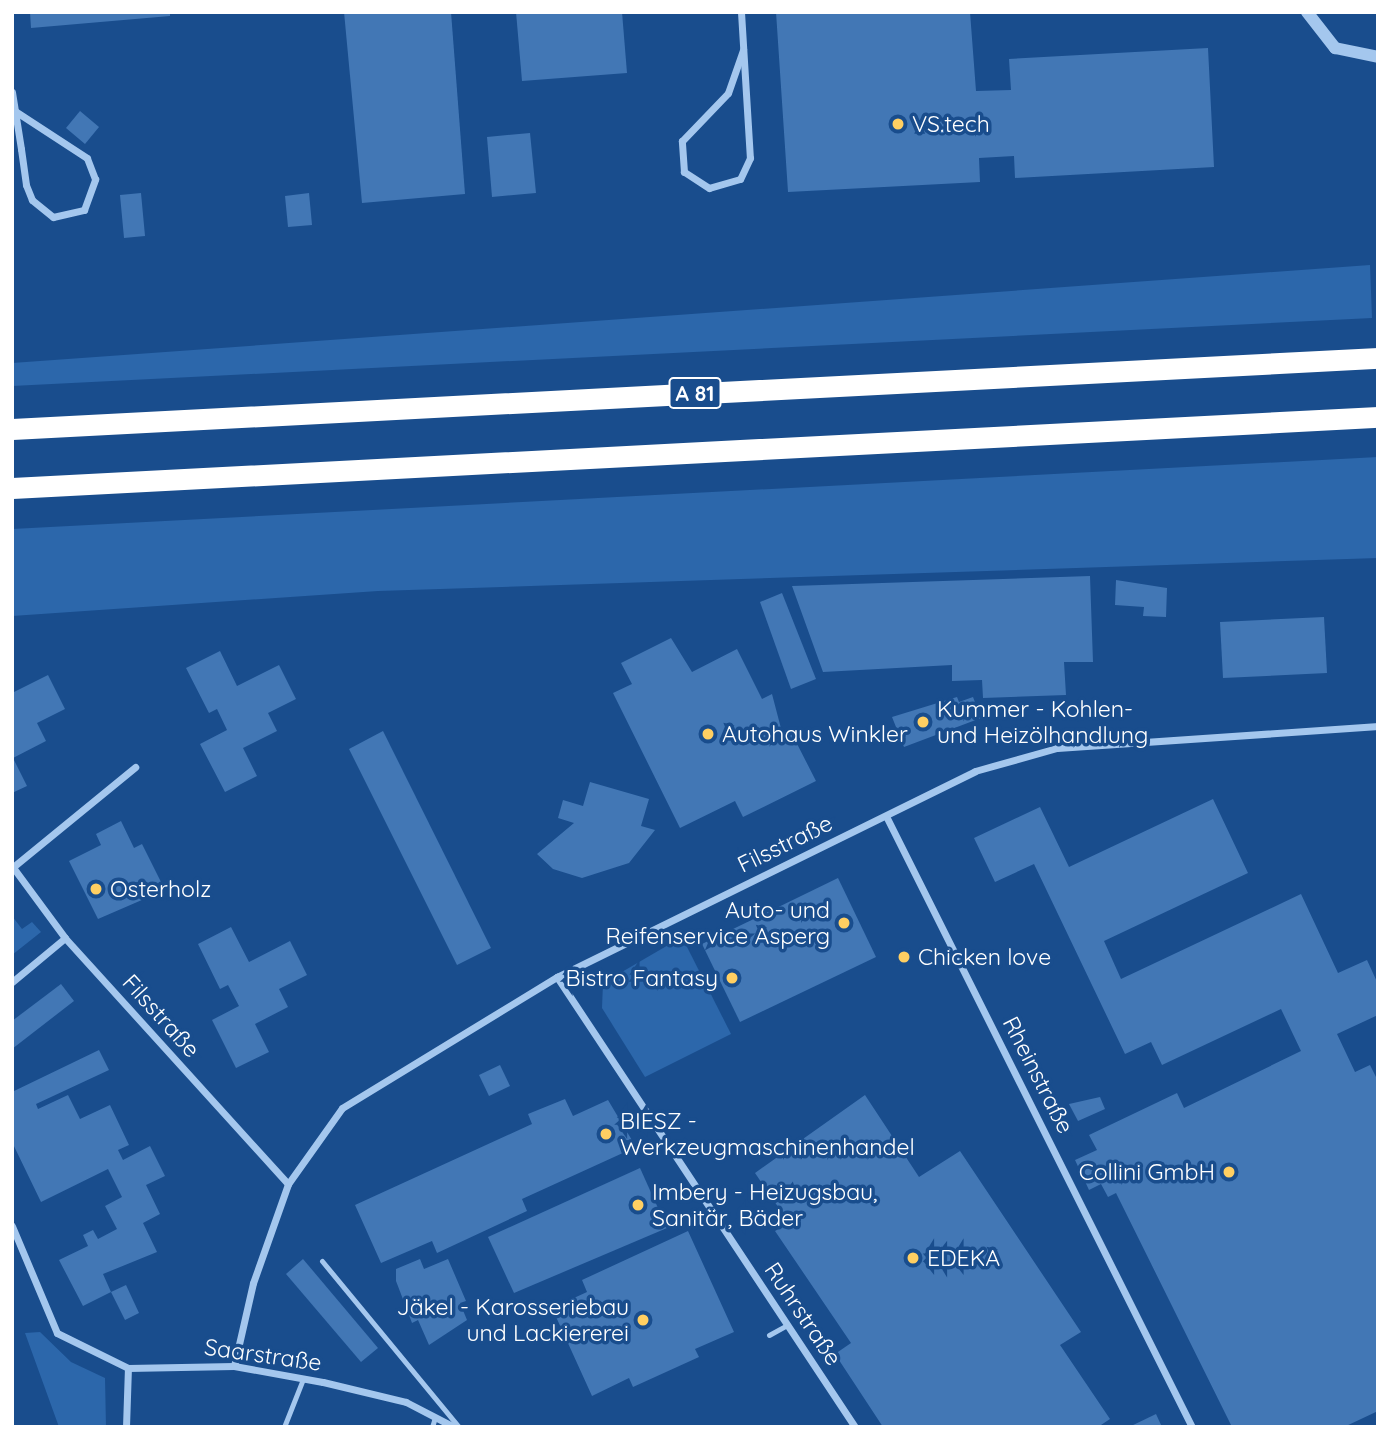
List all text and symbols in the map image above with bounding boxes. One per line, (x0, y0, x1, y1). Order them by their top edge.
place label: VS.tech (912, 110, 990, 138)
marker: VS.tech (890, 116, 906, 132)
road number: A 81 (667, 376, 723, 410)
place label: Kummer - Kohlen- und Heizölhandlung (937, 695, 1148, 749)
marker: Kummer - Kohlen- und Heizölhandlung (915, 714, 931, 730)
place label: Autohaus Winkler (722, 720, 908, 748)
marker: Autohaus Winkler (700, 726, 716, 742)
street label: Filsstraße (733, 809, 837, 879)
place label: Osterholz (110, 875, 211, 903)
marker: Osterholz (88, 881, 104, 897)
place label: Auto- und Reifenservice Asperg (606, 896, 830, 950)
marker: Auto- und Reifenservice Asperg (836, 915, 852, 931)
place label: Chicken love (918, 943, 1051, 971)
marker: Chicken love (896, 949, 912, 965)
place label: Bistro Fantasy (566, 964, 718, 992)
street label: Filsstraße (117, 969, 205, 1063)
marker: Bistro Fantasy (724, 970, 740, 986)
street label: Rheinstraße (997, 1012, 1079, 1138)
place label: BIESZ - Werkzeugmaschinenhandel (620, 1107, 915, 1161)
marker: BIESZ - Werkzeugmaschinenhandel (598, 1126, 614, 1142)
place label: Collini GmbH (1079, 1158, 1215, 1186)
marker: Collini GmbH (1221, 1164, 1237, 1180)
place label: Imbery - Heizugsbau, Sanitär, Bäder (652, 1178, 878, 1232)
marker: Imbery - Heizugsbau, Sanitär, Bäder (630, 1197, 646, 1213)
place label: EDEKA (927, 1244, 1000, 1272)
marker: EDEKA (905, 1250, 921, 1266)
street label: Ruhrstraße (759, 1257, 847, 1371)
place label: Jäkel - Karosseriebau und Lackiererei (397, 1293, 629, 1347)
marker: Jäkel - Karosseriebau und Lackiererei (635, 1312, 651, 1328)
street label: Saarstraße (203, 1333, 323, 1377)

